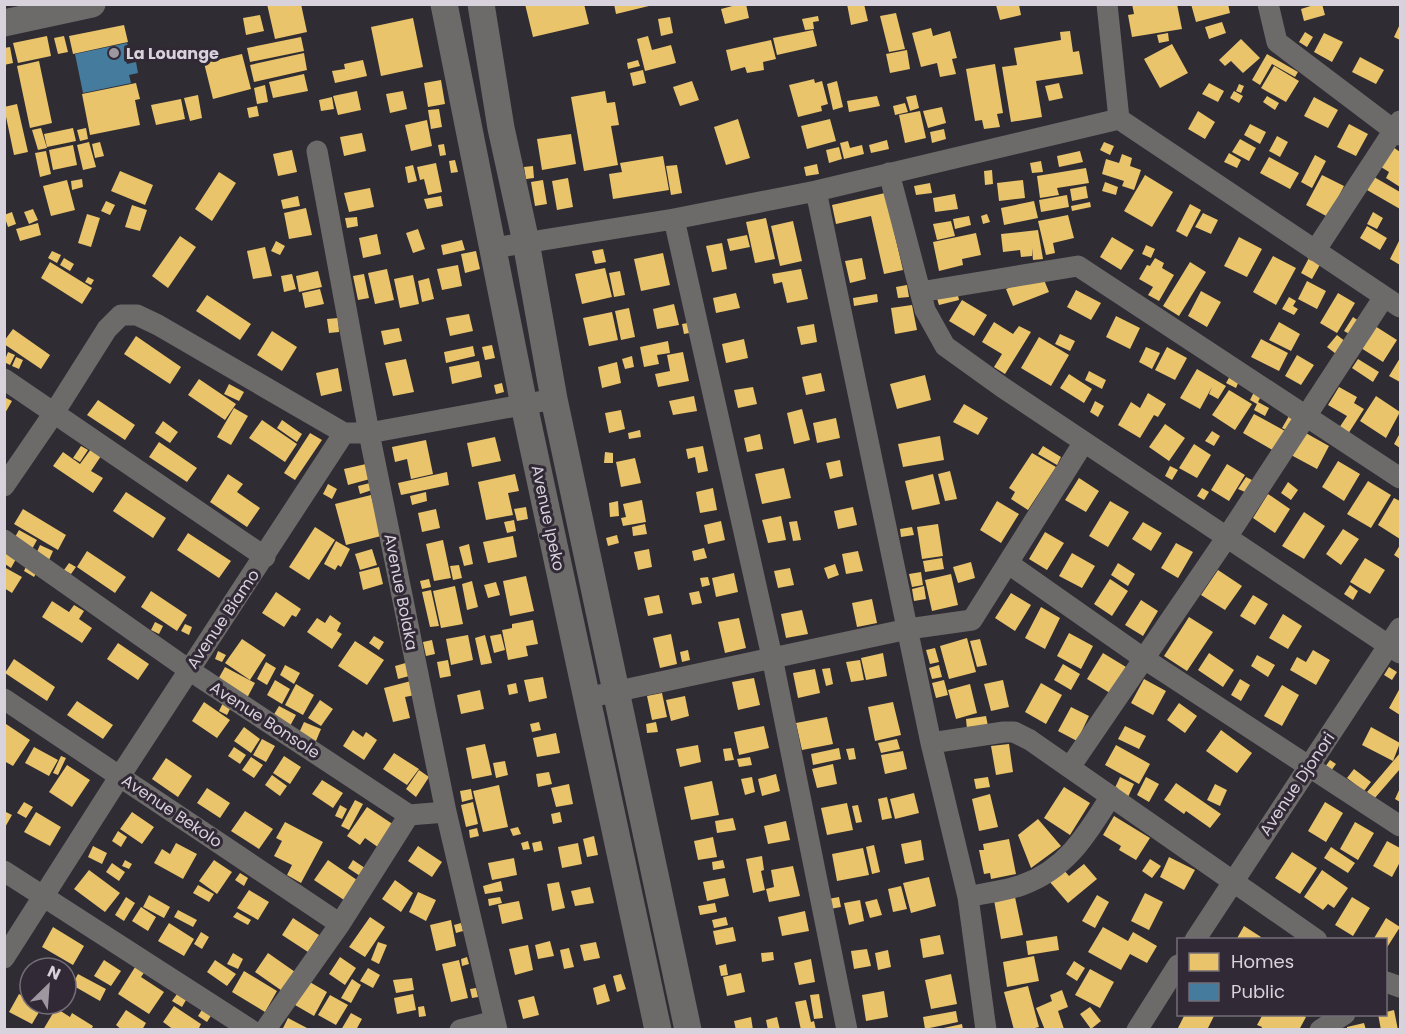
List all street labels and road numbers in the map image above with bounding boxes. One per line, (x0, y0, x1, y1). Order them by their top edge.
street label: Avenue Ipeko (526, 463, 570, 573)
street label: Avenue Bolaka (378, 532, 424, 652)
street label: Avenue Biamo (181, 565, 265, 673)
street label: Avenue Bonsole (205, 676, 325, 764)
street label: Avenue Djonori (1254, 728, 1340, 840)
street label: Avenue Bekolo (117, 769, 227, 853)

